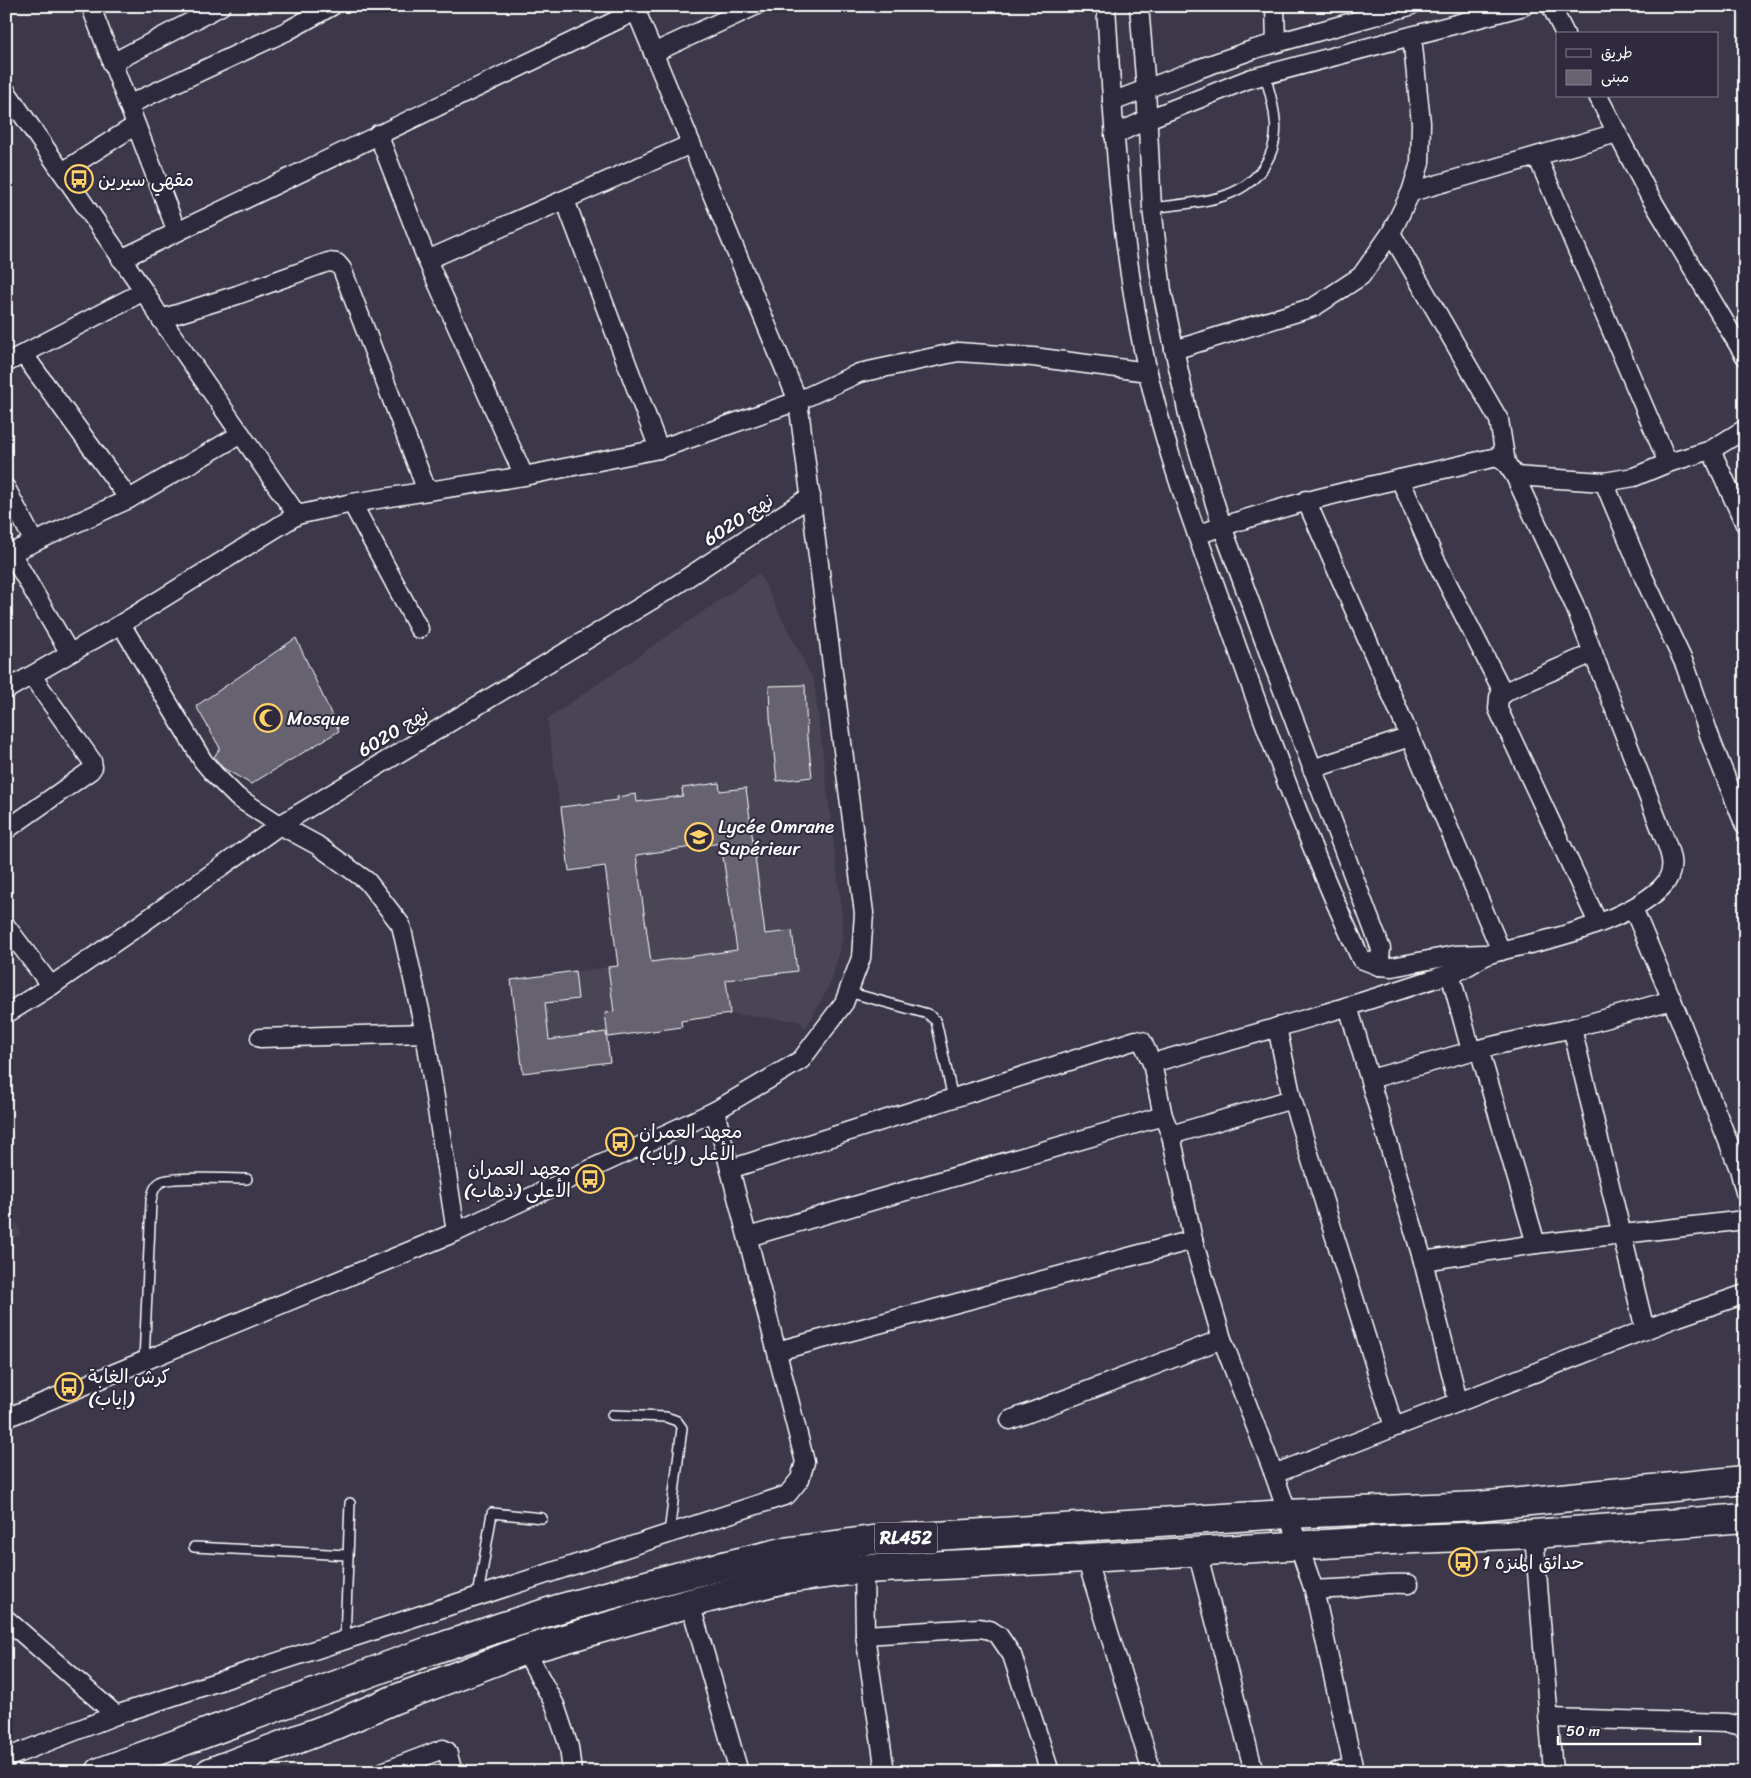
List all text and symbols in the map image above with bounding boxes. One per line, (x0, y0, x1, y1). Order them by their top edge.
legend (1556, 32, 1718, 98)
text: طريق (1601, 40, 1633, 66)
text: مبنى (1601, 64, 1629, 90)
place label: مقهي سيرين (98, 163, 194, 196)
bus stop icon: مقهي سيرين (64, 164, 94, 194)
street label: نهج 6020 (696, 484, 780, 555)
street label: نهج 6020 (351, 697, 436, 766)
place label: Mosque (287, 702, 350, 735)
mosque icon: Mosque (253, 703, 283, 733)
place label: Lycée Omrane Supérieur (718, 810, 834, 865)
school or university icon: Lycée Omrane Supérieur (684, 822, 714, 852)
place label: معهد العمران الأعلى (إياب) (639, 1115, 742, 1170)
bus stop icon: معهد العمران الأعلى (إياب) (605, 1127, 635, 1157)
place label: معهد العمران الأعلى (ذهاب) (464, 1152, 571, 1207)
bus stop icon: معهد العمران الأعلى (ذهاب) (575, 1164, 605, 1194)
place label: كرش الغابة (إياب) (88, 1360, 170, 1415)
bus stop icon: كرش الغابة (إياب) (54, 1372, 84, 1402)
road number: RL452 (875, 1522, 937, 1554)
place label: حدائق المنزه 1 (1482, 1546, 1584, 1579)
bus stop icon: حدائق المنزه 1 (1448, 1547, 1478, 1577)
scale bar (1558, 1713, 1701, 1745)
text: 50 m (1566, 1718, 1601, 1744)

